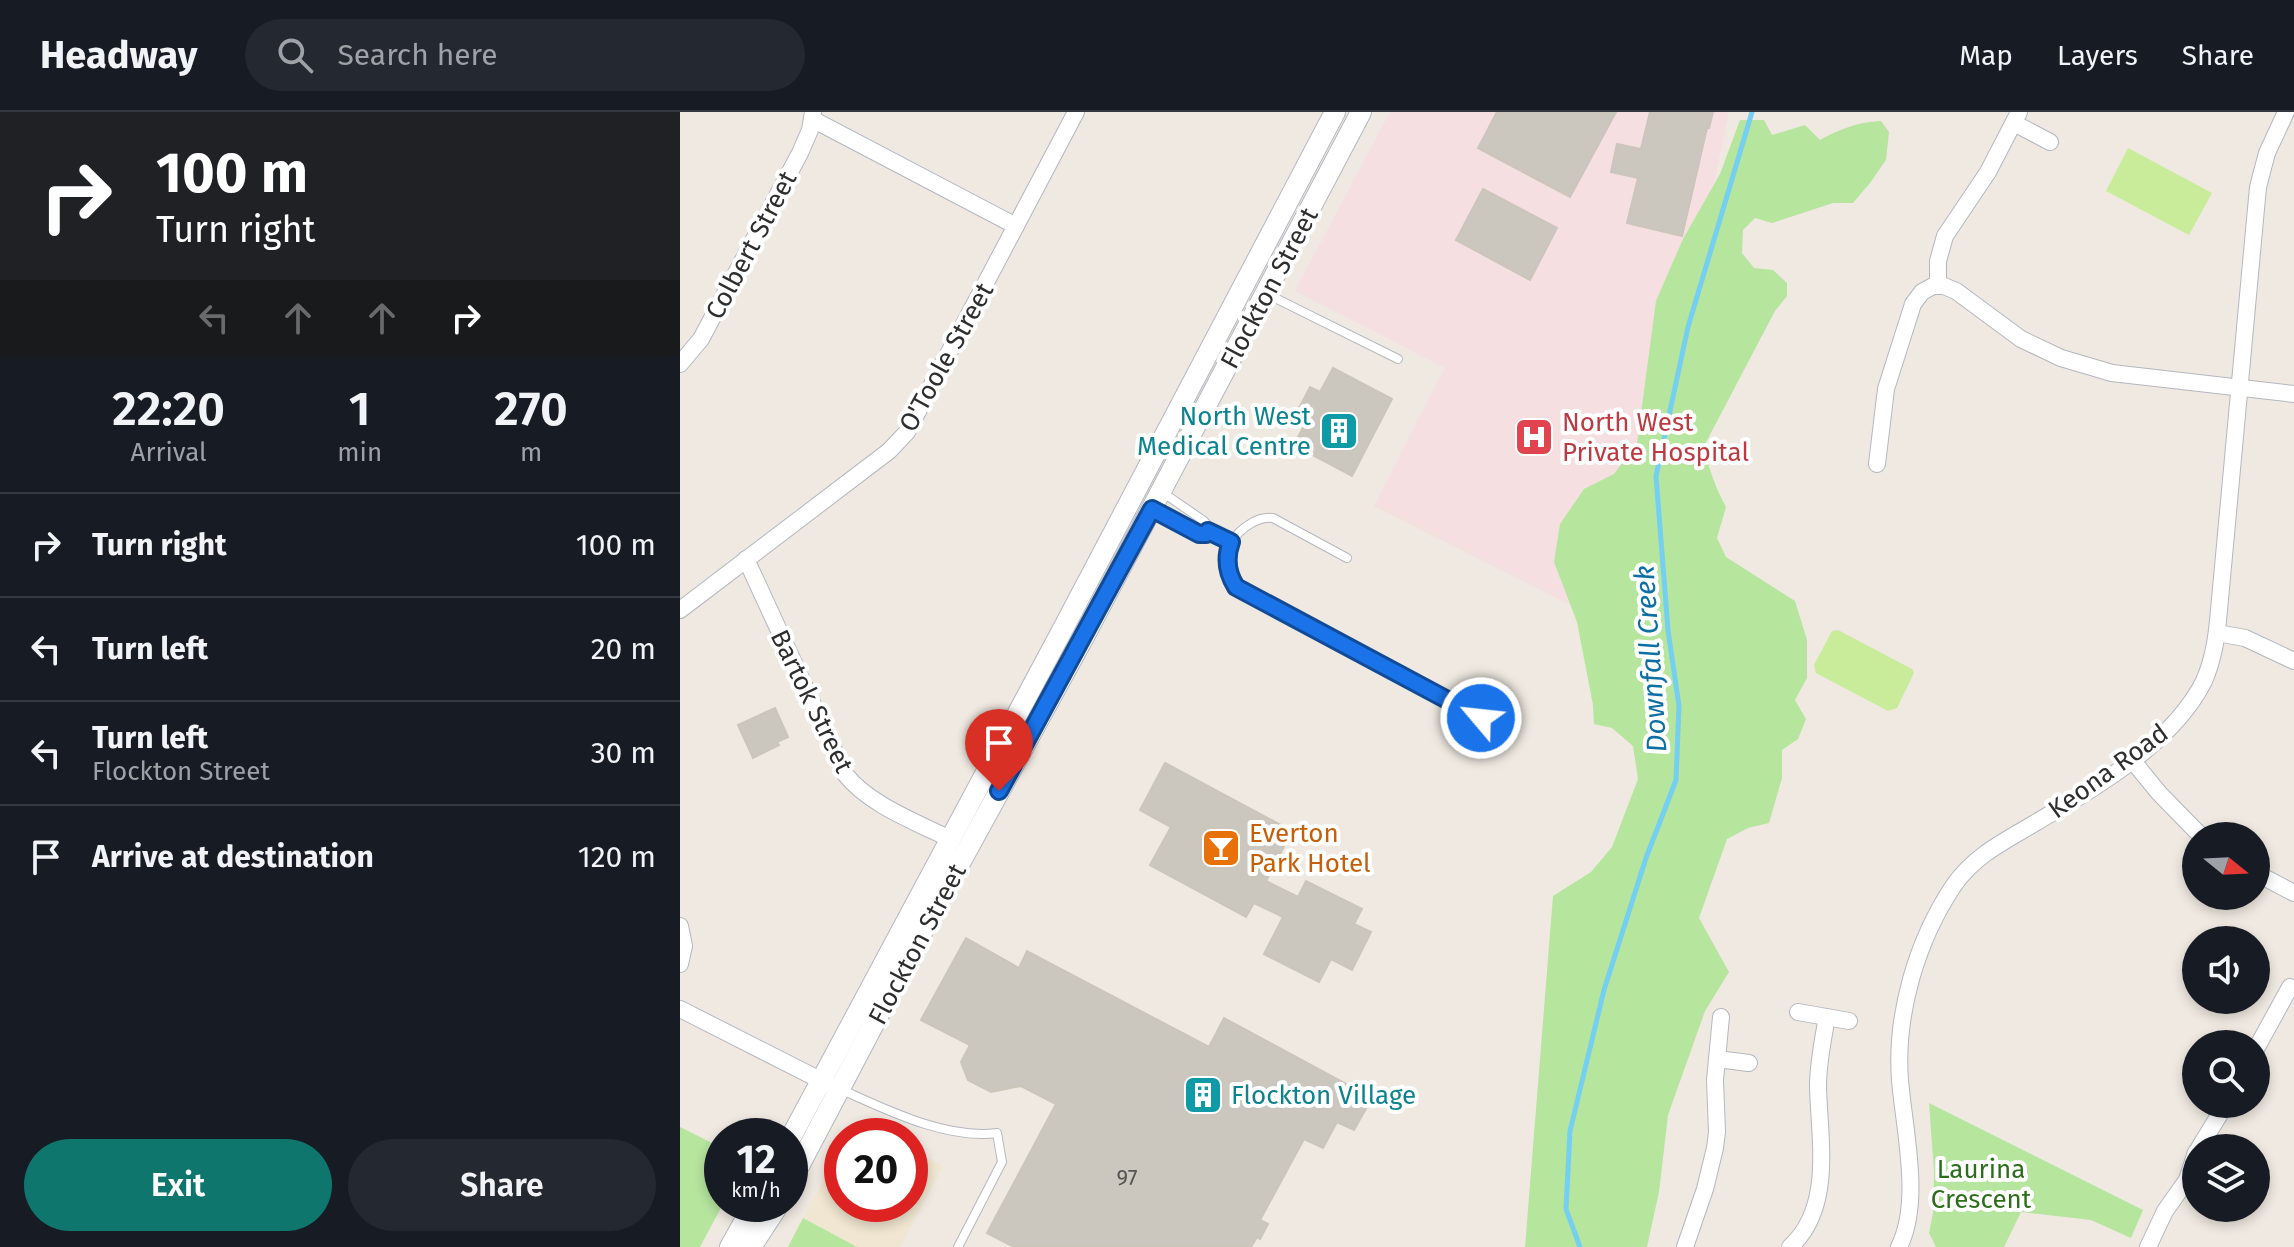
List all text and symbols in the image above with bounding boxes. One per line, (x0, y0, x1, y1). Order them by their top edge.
search box (245, 19, 805, 91)
text: Headway (40, 32, 197, 78)
icon: search (273, 33, 317, 77)
text: Search here (337, 37, 498, 73)
text: Map (1959, 39, 2013, 72)
text: Layers (2057, 39, 2138, 72)
text: Share (2182, 39, 2254, 72)
text: 100 m (156, 140, 308, 207)
icon: right (24, 144, 128, 248)
street label: Colbert Street (699, 165, 804, 325)
street label: Flockton Street (1214, 202, 1325, 374)
text: Turn right (156, 208, 316, 252)
street label: O'Toole Street (893, 277, 1000, 437)
icon: left (192, 296, 236, 340)
icon: ahead (276, 296, 320, 340)
icon: ahead (360, 296, 404, 340)
icon: right (444, 296, 488, 340)
text: 22:20 (112, 380, 225, 438)
text: 1 (349, 380, 371, 438)
text: 270 (494, 380, 568, 438)
place label: North West Medical Centre (1137, 401, 1312, 462)
place label: North West Private Hospital (1562, 407, 1749, 468)
building icon: North West Medical Centre (1318, 410, 1360, 452)
hospital icon: North West Private Hospital (1513, 416, 1555, 458)
text: Arrival (131, 437, 207, 468)
text: min (337, 437, 382, 468)
text: m (520, 437, 542, 468)
icon: right (24, 523, 68, 567)
text: Turn right (92, 527, 227, 563)
text: 100 m (576, 527, 656, 563)
water label: Downfall Creek (1627, 564, 1673, 754)
street label: Bartok Street (764, 625, 860, 778)
icon: left (24, 627, 68, 671)
text: Turn left (92, 631, 208, 667)
text: 20 m (591, 631, 656, 667)
position arrow (1439, 676, 1523, 760)
pin (965, 709, 1033, 791)
street label: Keona Road (2042, 718, 2174, 825)
text: Turn left (92, 720, 208, 756)
icon: arrive (977, 721, 1021, 765)
icon: left (24, 731, 68, 775)
text: 30 m (591, 735, 656, 771)
text: Flockton Street (92, 756, 270, 787)
place label: Everton Park Hotel (1249, 818, 1371, 879)
north arrow (2182, 822, 2270, 910)
map controls (2182, 822, 2270, 1222)
bar icon: Everton Park Hotel (1200, 827, 1242, 869)
icon: arrive (24, 835, 68, 879)
text: Arrive at destination (92, 839, 374, 875)
text: 120 m (578, 839, 656, 875)
street label: Flockton Street (862, 858, 973, 1030)
button: sound (2182, 926, 2270, 1014)
button: search (2182, 1030, 2270, 1118)
building icon: Flockton Village (1182, 1074, 1224, 1116)
place label: Flockton Village (1231, 1080, 1416, 1111)
speed limit sign: 20 (824, 1118, 928, 1222)
button: layers (2182, 1134, 2270, 1222)
text: 12 (736, 1136, 776, 1184)
button: Exit (24, 1139, 332, 1231)
button: Share (348, 1139, 656, 1231)
park label: Laurina Crescent (1931, 1154, 2032, 1215)
house number: 97 (1117, 1164, 1138, 1191)
text: km/h (731, 1178, 781, 1202)

